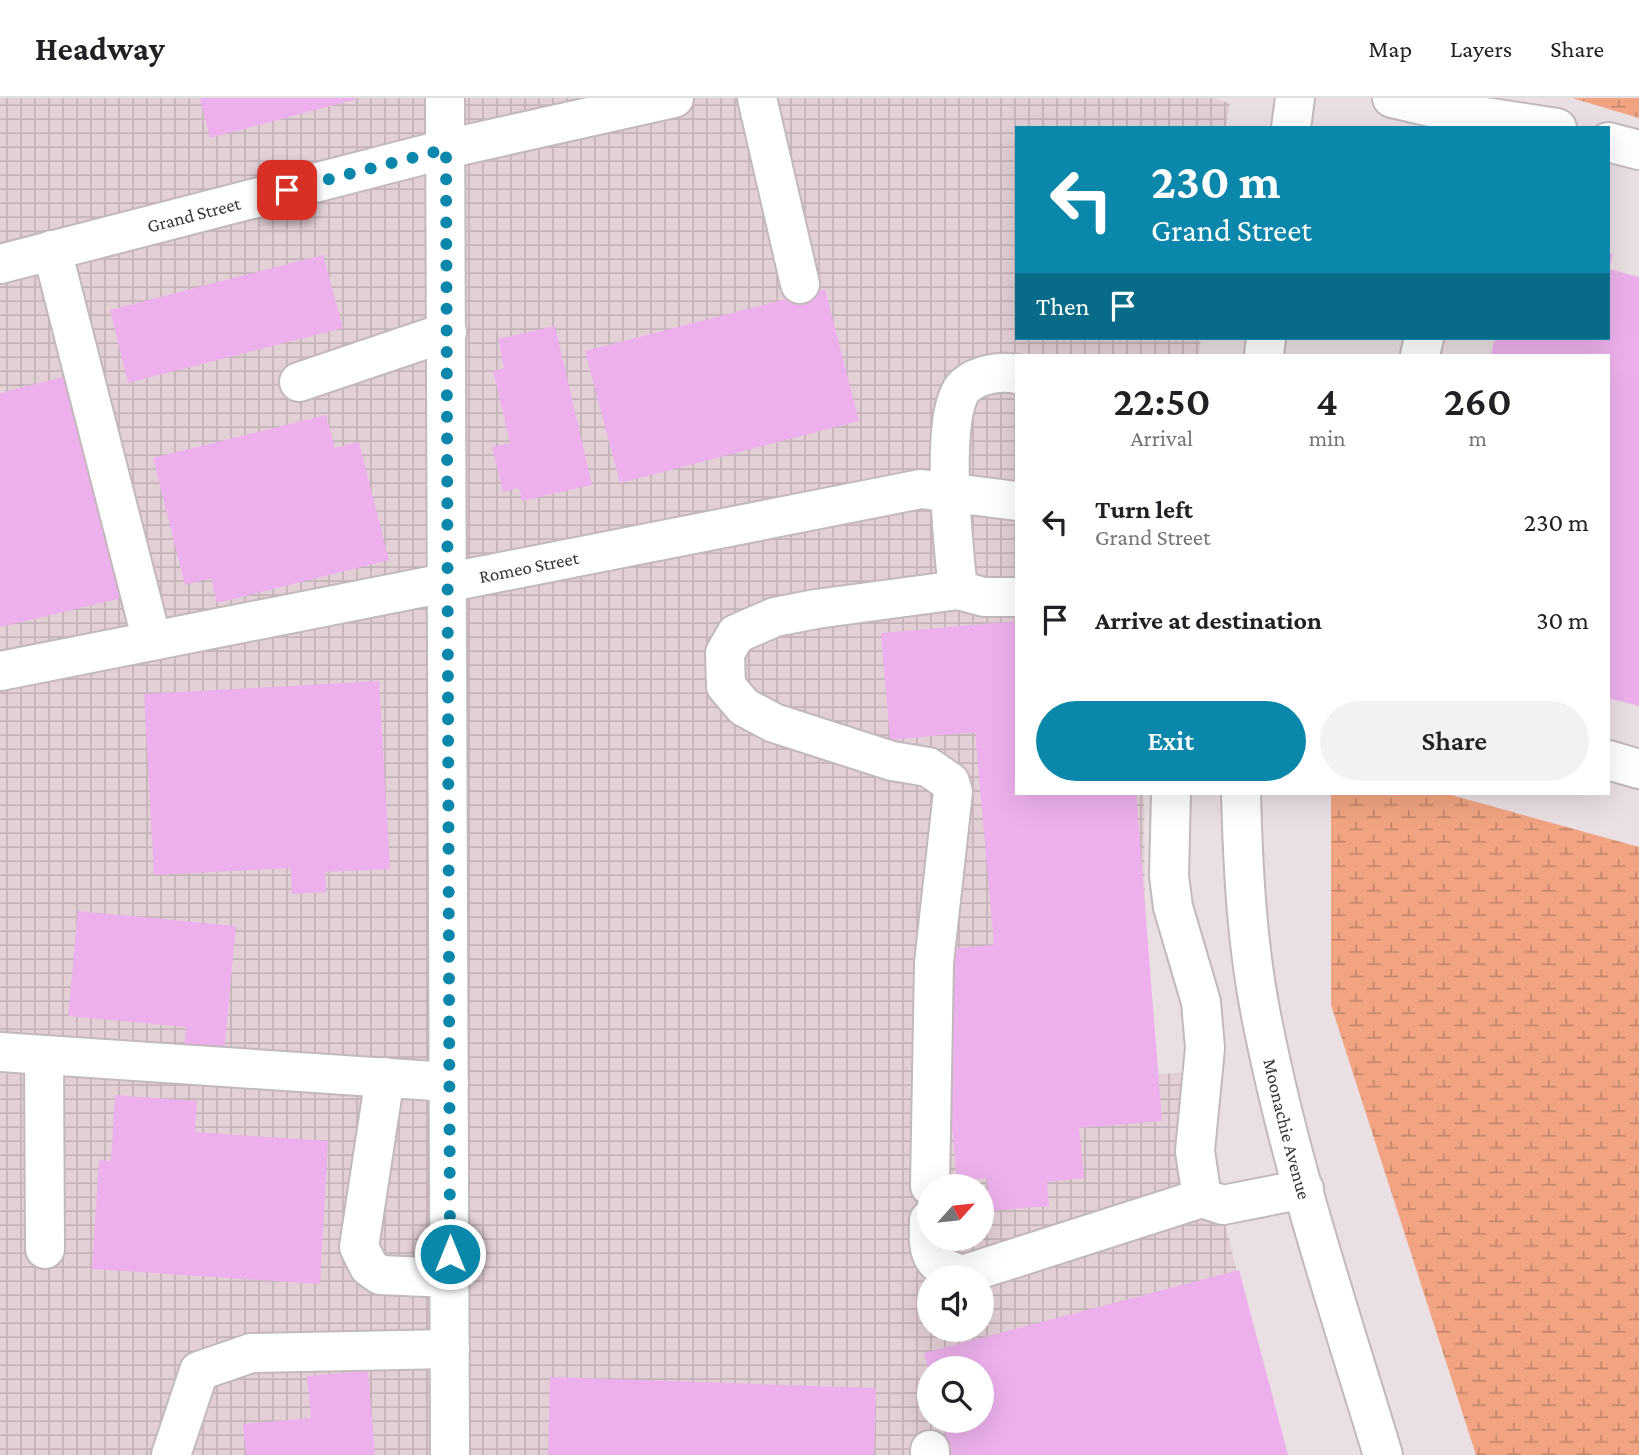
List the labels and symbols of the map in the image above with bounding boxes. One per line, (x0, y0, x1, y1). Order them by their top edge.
pin (257, 160, 317, 220)
street label: Grand Street (145, 192, 243, 237)
street label: Romeo Street (477, 547, 581, 587)
street label: Moonachie Avenue (1259, 1056, 1315, 1202)
north arrow (917, 1174, 994, 1251)
position arrow (413, 1217, 487, 1291)

